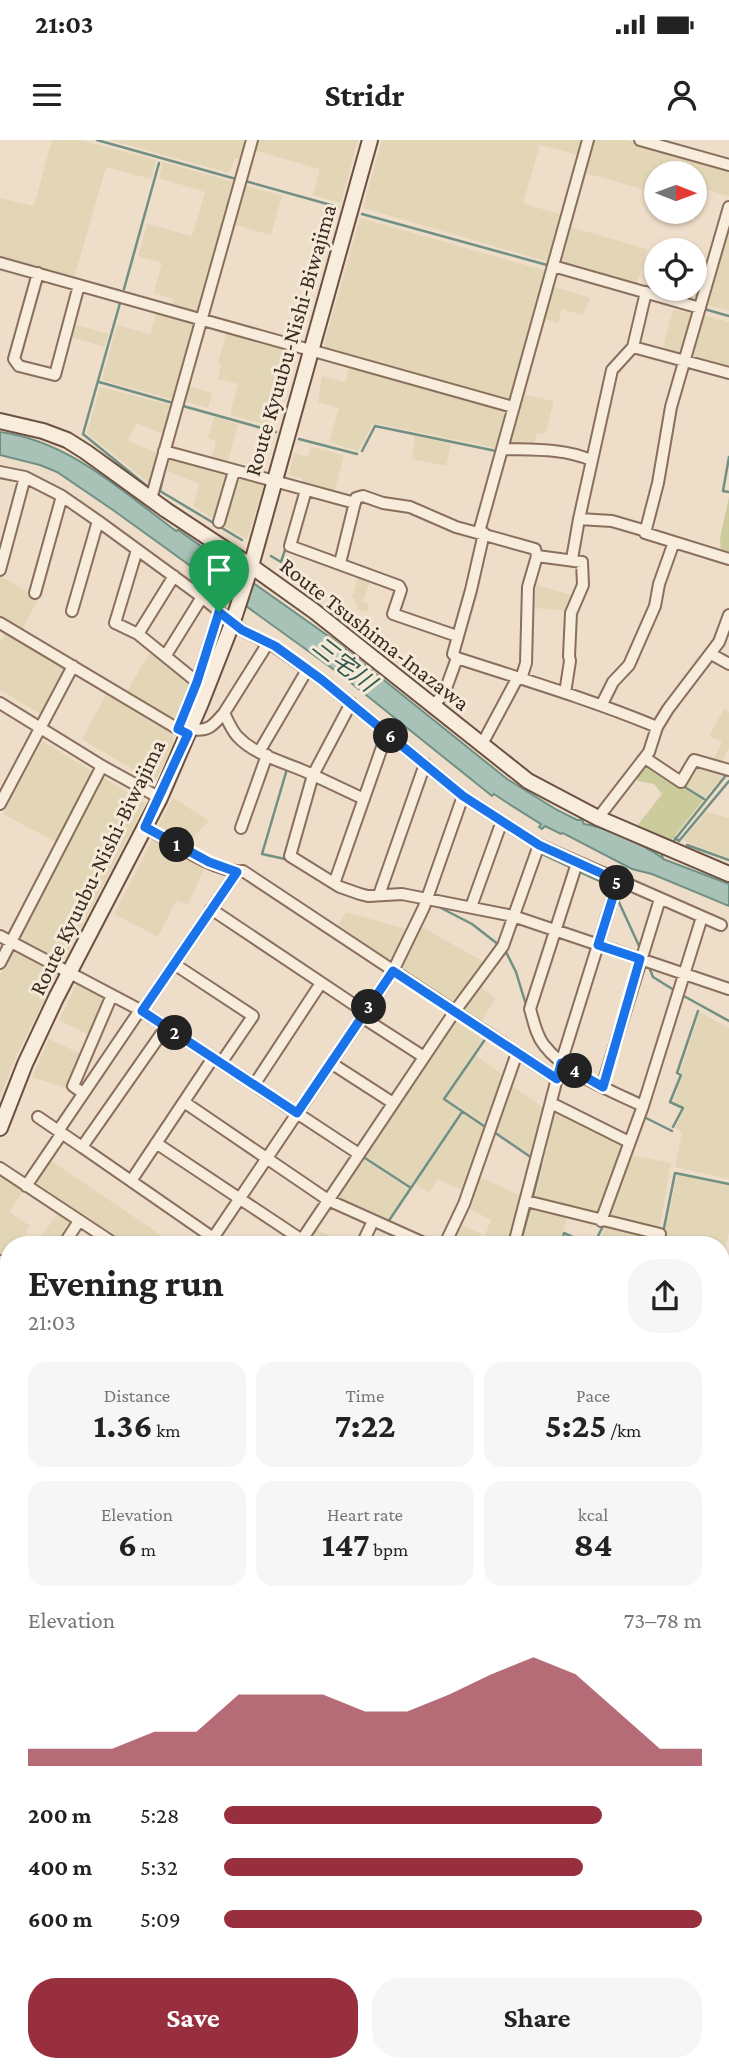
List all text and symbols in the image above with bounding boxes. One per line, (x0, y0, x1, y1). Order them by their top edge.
text: 21:03 (35, 10, 93, 39)
icon: menu (28, 76, 66, 114)
icon: person (663, 76, 701, 114)
text: Stridr (325, 77, 404, 113)
north arrow (644, 161, 707, 224)
map controls (644, 161, 707, 301)
street label: Route Kyuubu-Nishi-Biwajima (239, 201, 341, 479)
button: locate (644, 238, 707, 301)
pin (189, 540, 249, 612)
icon: arrive (200, 551, 238, 589)
street label: Route Tsushima-Inazawa (275, 552, 475, 716)
water label: 三宅川 (308, 631, 383, 698)
pin: 6 (374, 718, 408, 754)
text: 6 (385, 725, 396, 746)
street label: Route Kyuubu-Nishi-Biwajima (24, 735, 171, 999)
pin: 1 (160, 828, 194, 862)
text: 1 (173, 834, 180, 855)
pin: 5 (600, 866, 634, 900)
text: 5 (612, 872, 621, 893)
pin: 3 (352, 990, 386, 1024)
text: 3 (364, 996, 373, 1017)
pin: 2 (158, 1016, 192, 1050)
text: 2 (170, 1022, 179, 1043)
pin: 4 (558, 1054, 592, 1088)
text: 4 (569, 1060, 580, 1081)
button: share (628, 1259, 702, 1333)
text: Evening run (28, 1262, 224, 1304)
text: 21:03 (28, 1309, 76, 1335)
text: Distance (104, 1385, 170, 1406)
text: Time (346, 1385, 384, 1406)
text: Pace (576, 1385, 610, 1406)
text: 1.36 (94, 1406, 153, 1445)
text: 7:22 (334, 1406, 396, 1445)
text: 5:25 (545, 1406, 607, 1445)
text: km (153, 1420, 180, 1441)
text: /km (607, 1420, 641, 1441)
text: Elevation (101, 1504, 173, 1525)
text: Heart rate (327, 1504, 403, 1525)
text: kcal (578, 1504, 608, 1525)
text: 6 (118, 1525, 137, 1564)
text: 147 (322, 1525, 370, 1564)
text: 84 (573, 1525, 613, 1564)
text: m (137, 1539, 156, 1560)
text: bpm (370, 1539, 408, 1560)
text: Elevation (28, 1607, 115, 1633)
text: 73–78 m (624, 1607, 702, 1633)
text: 200 m (28, 1802, 92, 1828)
text: 5:28 (140, 1802, 179, 1828)
text: 400 m (28, 1854, 92, 1880)
text: 5:32 (140, 1854, 178, 1880)
text: 600 m (28, 1906, 92, 1932)
text: 5:09 (140, 1906, 181, 1932)
button: Save (28, 1978, 358, 2058)
button: Share (372, 1978, 702, 2058)

